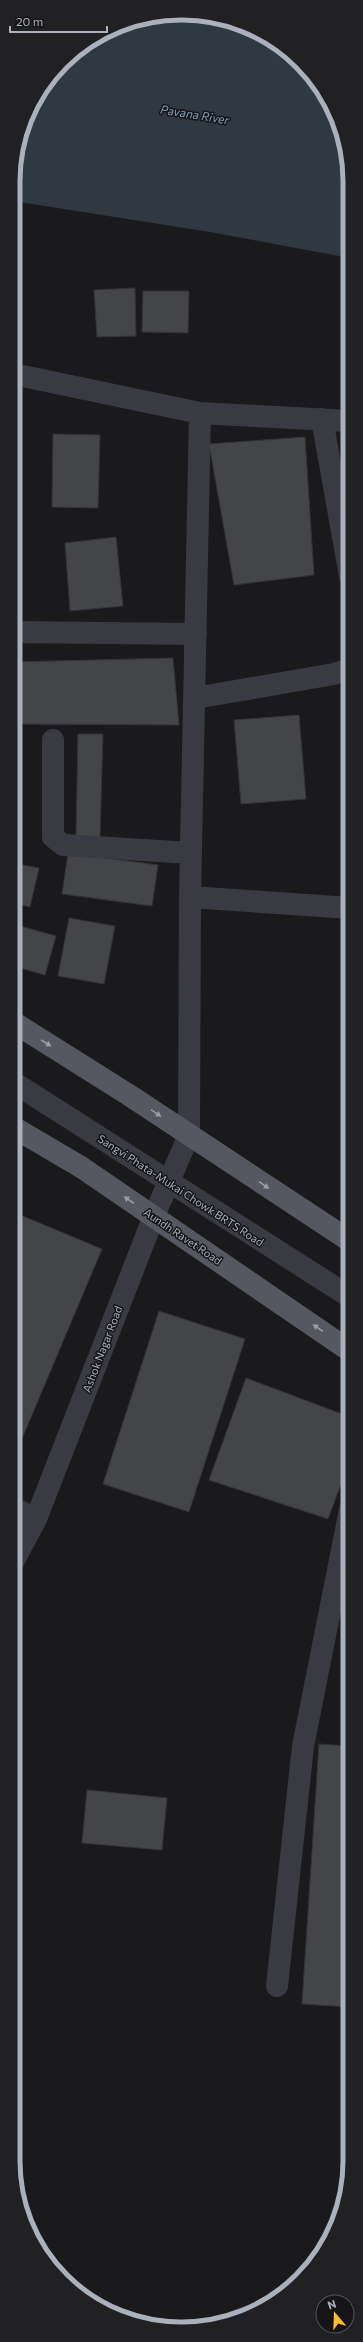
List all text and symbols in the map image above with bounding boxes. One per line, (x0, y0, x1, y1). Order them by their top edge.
scale bar (10, 8, 107, 34)
text: 20 m (16, 14, 43, 28)
water label: Pavana River (160, 102, 232, 127)
one-way arrow (41, 1039, 51, 1047)
one-way arrow (151, 1109, 161, 1117)
street label: Sangvi Phata-Mukai Chowk BRTS Road (96, 1131, 266, 1249)
one-way arrow (259, 1181, 269, 1189)
one-way arrow (124, 1196, 135, 1203)
street label: Aundh Ravet Road (142, 1205, 224, 1267)
street label: Ashok Nagar Road (80, 1304, 124, 1394)
one-way arrow (312, 1324, 323, 1332)
north arrow (315, 2294, 355, 2334)
text: N (326, 2297, 338, 2312)

